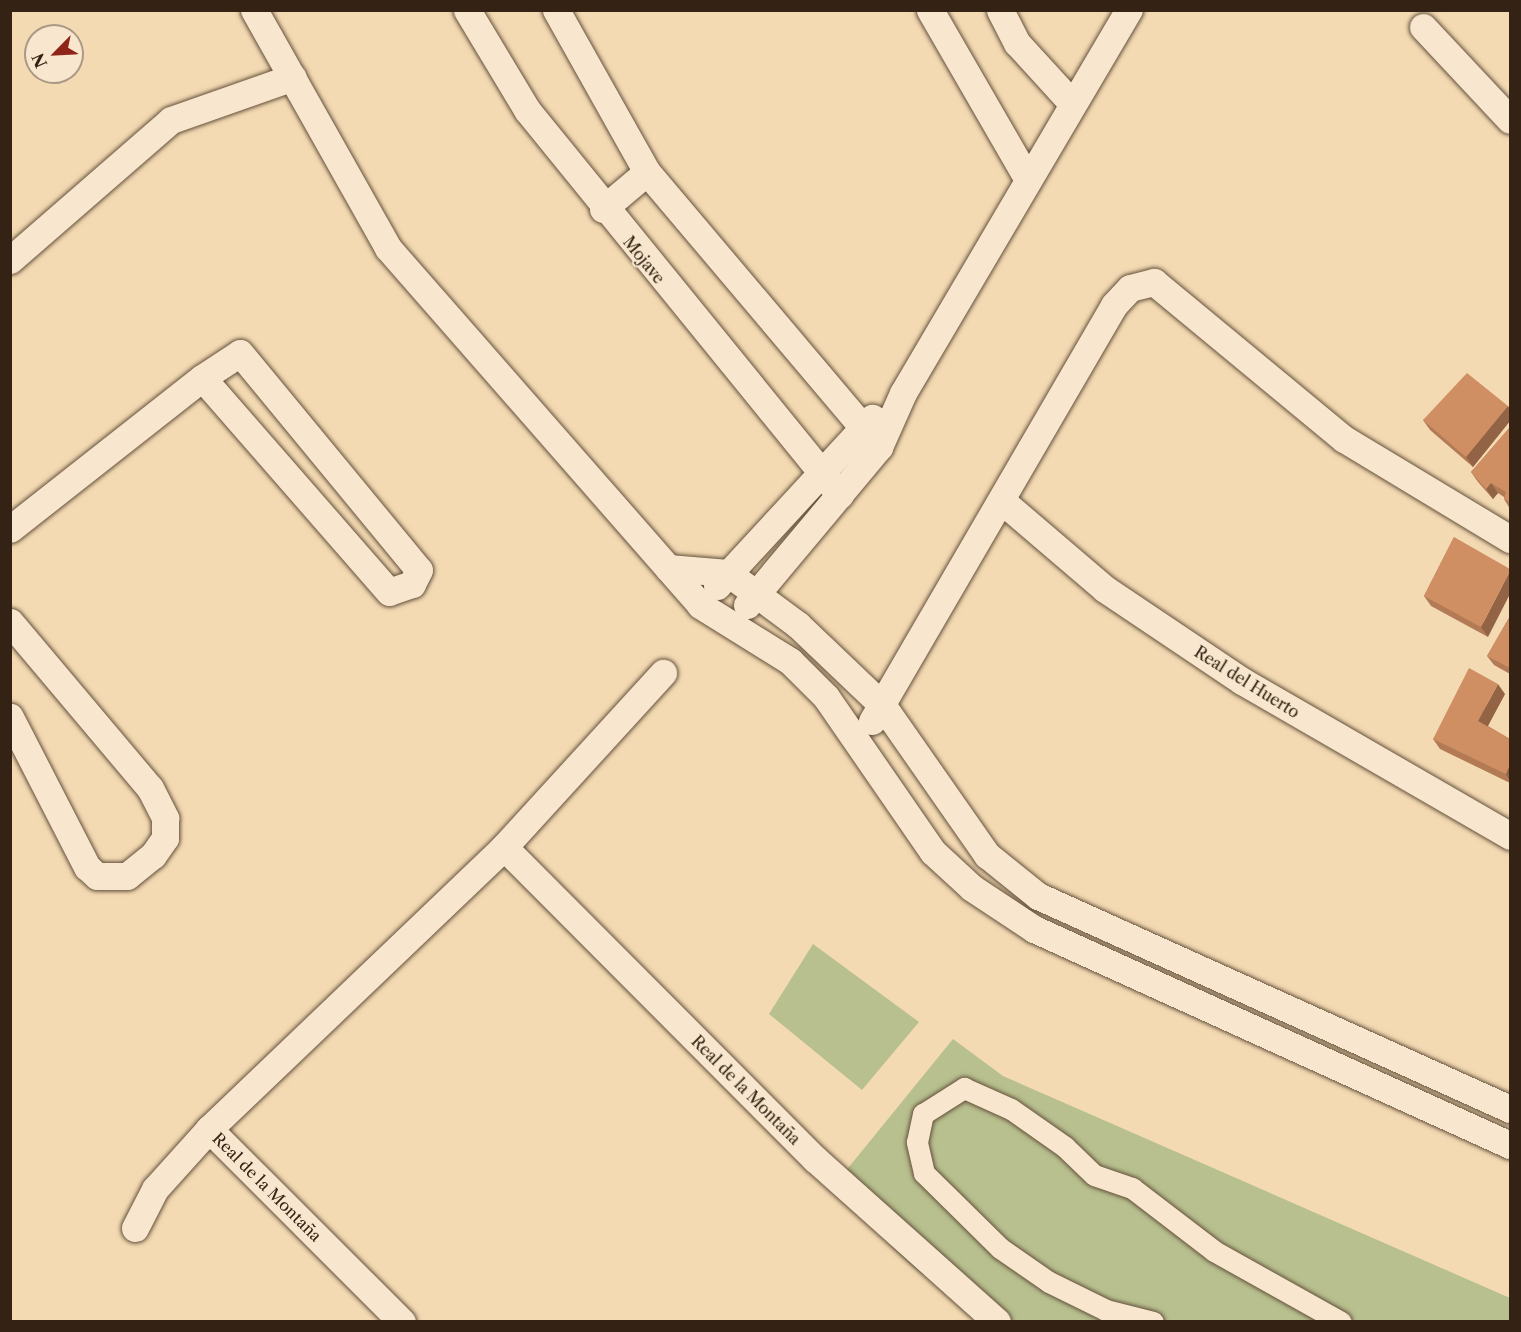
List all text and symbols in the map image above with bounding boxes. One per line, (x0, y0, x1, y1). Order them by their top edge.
north arrow (24, 24, 84, 84)
text: N (27, 50, 51, 71)
street label: Mojave (619, 232, 669, 288)
street label: Real del Huerto (1191, 642, 1303, 722)
street label: Real de la Montaña (687, 1031, 805, 1149)
street label: Real de la Montaña (208, 1128, 326, 1246)

